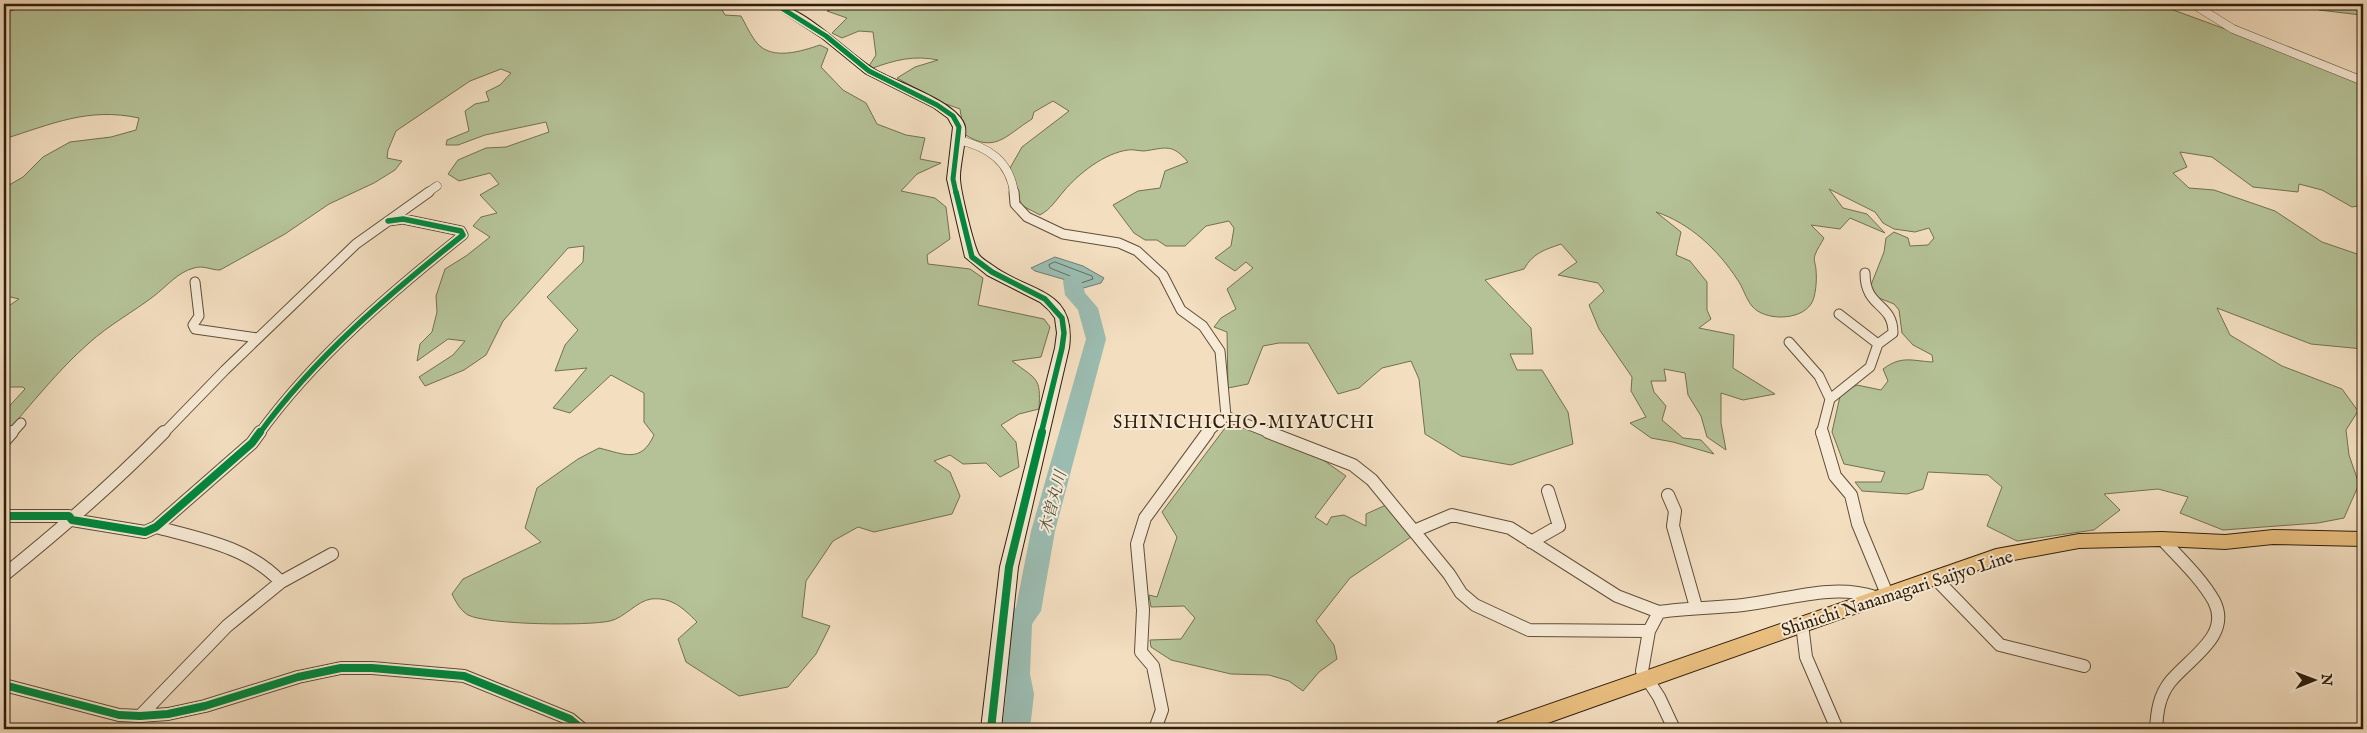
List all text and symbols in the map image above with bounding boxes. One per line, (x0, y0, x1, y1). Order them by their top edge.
district label: SHINICHICHO-MIYAUCHI (1113, 412, 1375, 435)
water label: 木曽丸川 (1036, 467, 1072, 536)
street label: Shinichi Nanamagari Saijyo Line (1779, 546, 2016, 643)
north arrow (2290, 656, 2340, 706)
text: N (2317, 673, 2335, 686)

